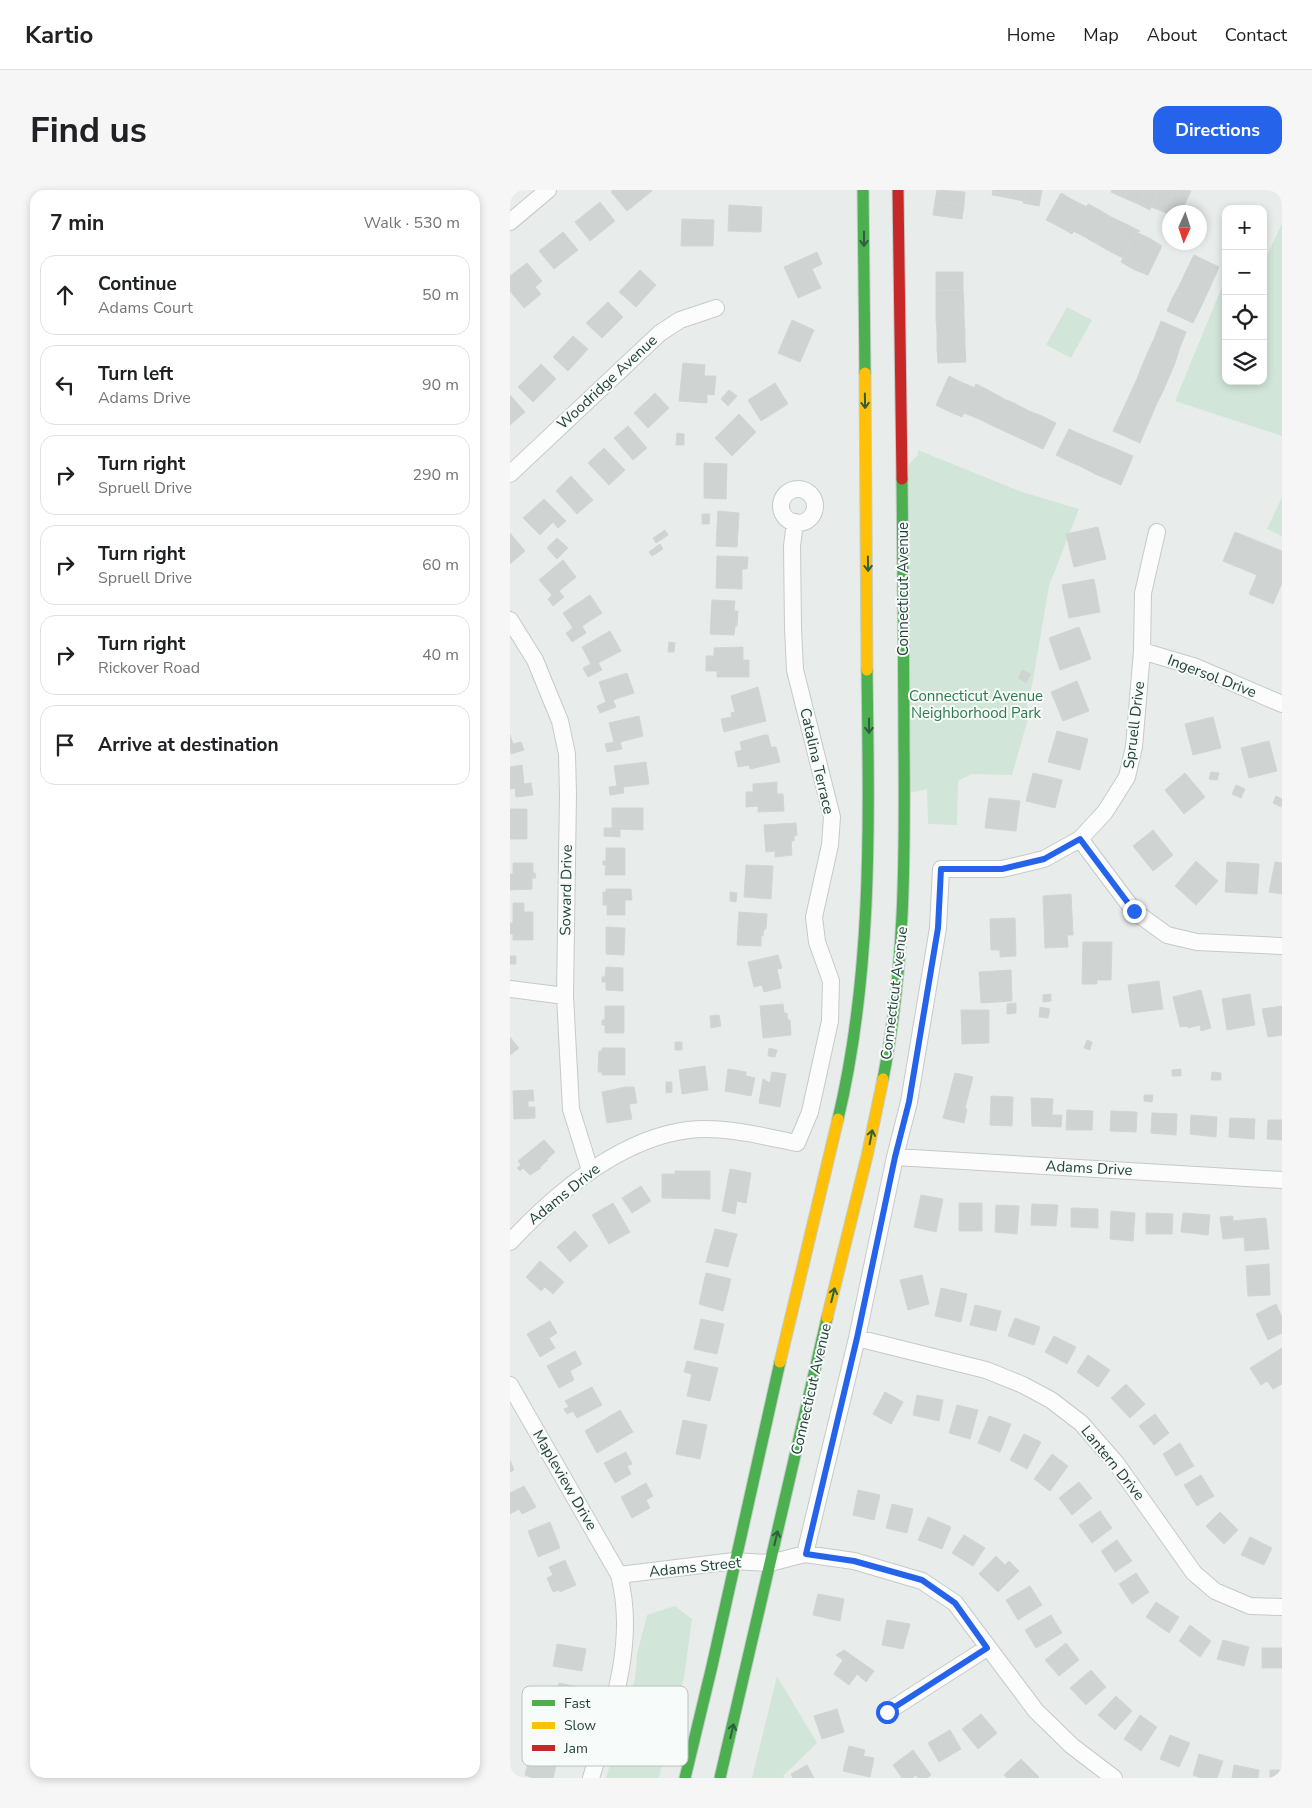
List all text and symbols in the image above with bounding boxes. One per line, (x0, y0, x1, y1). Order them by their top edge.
text: Kartio (25, 19, 93, 51)
text: Home (1007, 23, 1055, 47)
text: Map (1083, 23, 1119, 47)
text: About (1147, 23, 1197, 47)
text: Contact (1225, 23, 1287, 47)
button: Directions (1153, 106, 1282, 154)
text: Find us (30, 107, 147, 154)
north arrow (1162, 205, 1207, 250)
map controls (1222, 205, 1267, 385)
button: + (1222, 205, 1267, 250)
text: 7 min (50, 209, 104, 237)
text: Walk · 530 m (364, 212, 460, 234)
one-way arrow (859, 230, 869, 246)
button: − (1222, 250, 1267, 295)
text: Continue (98, 271, 177, 297)
icon: ahead (51, 281, 79, 309)
text: 50 m (422, 284, 459, 306)
button: locate (1222, 295, 1267, 340)
text: Adams Court (98, 297, 193, 319)
street label: Woodridge Avenue (553, 330, 661, 434)
button: layers (1222, 340, 1267, 385)
text: Turn left (98, 361, 173, 387)
icon: left (51, 371, 79, 399)
text: 90 m (422, 374, 459, 396)
text: Adams Drive (98, 387, 191, 409)
one-way arrow (861, 393, 870, 409)
text: Turn right (98, 451, 185, 477)
icon: right (51, 461, 79, 489)
text: 290 m (412, 464, 459, 486)
text: Spruell Drive (98, 477, 192, 499)
street label: Connecticut Avenue (893, 522, 913, 656)
text: Turn right (98, 541, 185, 567)
icon: right (51, 551, 79, 579)
text: 60 m (422, 554, 459, 576)
one-way arrow (863, 555, 872, 571)
text: Spruell Drive (98, 567, 192, 589)
text: Turn right (98, 631, 185, 657)
icon: right (51, 641, 79, 669)
text: 40 m (422, 644, 459, 666)
street label: Ingersol Drive (1165, 650, 1259, 702)
text: Rickover Road (98, 657, 200, 679)
street label: Spruell Drive (1119, 680, 1149, 770)
park label: Connecticut Avenue Neighborhood Park (909, 686, 1043, 723)
street label: Catalina Terrace (795, 706, 839, 816)
one-way arrow (864, 718, 874, 734)
icon: arrive (51, 731, 79, 759)
text: Arrive at destination (98, 732, 279, 758)
street label: Soward Drive (555, 844, 577, 936)
route end (1123, 900, 1146, 923)
street label: Connecticut Avenue (876, 925, 912, 1061)
one-way arrow (867, 1129, 877, 1145)
street label: Adams Drive (1045, 1156, 1133, 1180)
street label: Adams Drive (524, 1159, 604, 1229)
one-way arrow (829, 1287, 838, 1303)
street label: Connecticut Avenue (786, 1321, 836, 1457)
street label: Lantern Drive (1077, 1421, 1149, 1505)
street label: Mapleview Drive (528, 1426, 602, 1534)
one-way arrow (772, 1531, 781, 1547)
street label: Adams Street (648, 1552, 743, 1582)
legend (522, 1686, 688, 1766)
text: Fast (564, 1694, 590, 1713)
route start (876, 1701, 899, 1724)
text: Slow (564, 1716, 596, 1735)
one-way arrow (728, 1723, 737, 1739)
text: Jam (563, 1739, 588, 1758)

